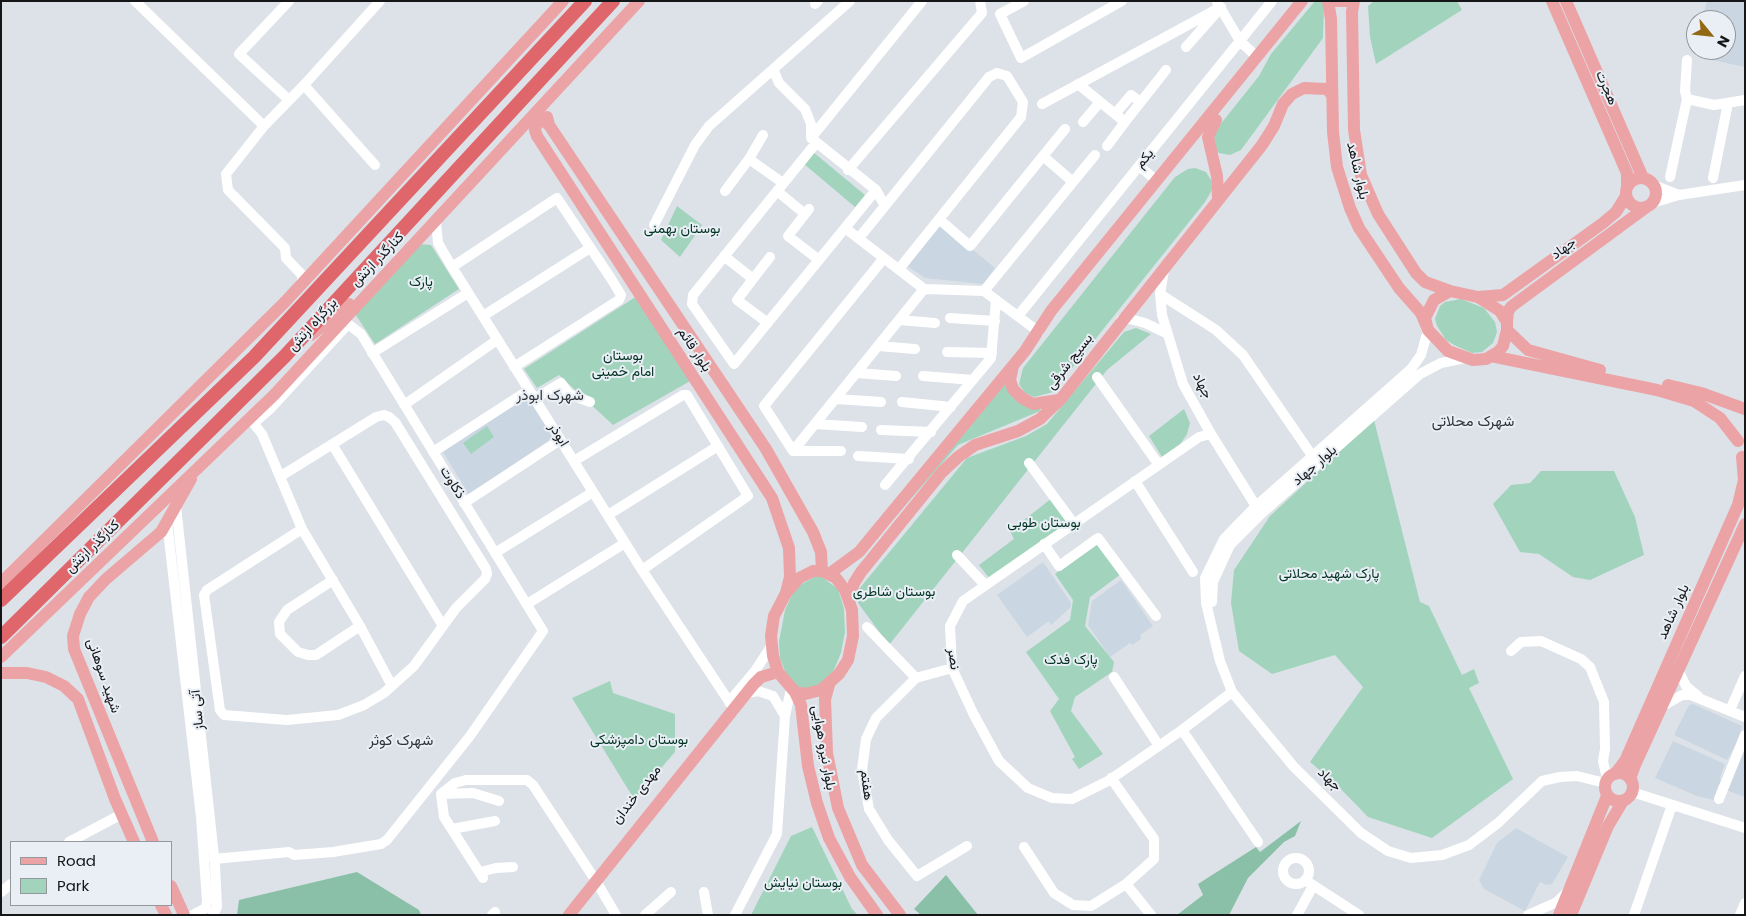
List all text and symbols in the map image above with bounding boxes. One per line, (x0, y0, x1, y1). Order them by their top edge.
north arrow (1686, 10, 1736, 60)
text: N (1712, 32, 1735, 51)
street label: هجرت (1591, 68, 1621, 108)
street label: بلوار شاهد (1342, 141, 1372, 201)
street label: یکم (1132, 146, 1158, 172)
park label: بوستان بهمنی (644, 221, 720, 237)
street label: کنارگذر ارتش (348, 229, 408, 291)
street label: جهاد (1548, 234, 1580, 264)
park label: پارک (409, 274, 433, 290)
street label: بزرگراه ارتش (285, 295, 341, 355)
street label: بلوار قائم (673, 325, 715, 375)
street label: بسیج شرقی (1043, 331, 1097, 393)
park label: بوستان امام خمینی (592, 348, 654, 381)
street label: جهاد (1188, 370, 1216, 402)
district label: شهرک ابوذر (516, 387, 584, 405)
district label: شهرک محلاتی (1432, 413, 1514, 431)
street label: ابوذر (544, 420, 572, 450)
street label: بلوار جهاد (1289, 442, 1341, 490)
street label: ذکاوت (436, 464, 468, 502)
park label: بوستان طوبی (1007, 515, 1081, 531)
street label: کنارگذر ارتش (62, 517, 124, 577)
park label: پارک شهید محلاتی (1279, 566, 1379, 582)
street label: بلوار شاهد (1654, 582, 1694, 642)
park label: بوستان شاطری (853, 584, 935, 600)
street label: شهید سوهانی (82, 636, 124, 716)
street label: نصر (943, 647, 963, 671)
park label: پارک فدک (1044, 652, 1098, 668)
street label: آتی ساز (188, 689, 208, 731)
street label: بلوار نیرو هوایی (807, 704, 839, 792)
district label: شهرک کوثر (369, 732, 433, 750)
park label: بوستان دامپزشکی (590, 732, 688, 748)
street label: مهدی خندان (609, 762, 665, 828)
street label: جهاد (1314, 765, 1344, 795)
street label: هفتم (856, 769, 876, 801)
legend (10, 841, 172, 906)
text: Road (57, 850, 96, 871)
text: Park (57, 875, 89, 896)
park label: بوستان نیایش (764, 875, 842, 891)

